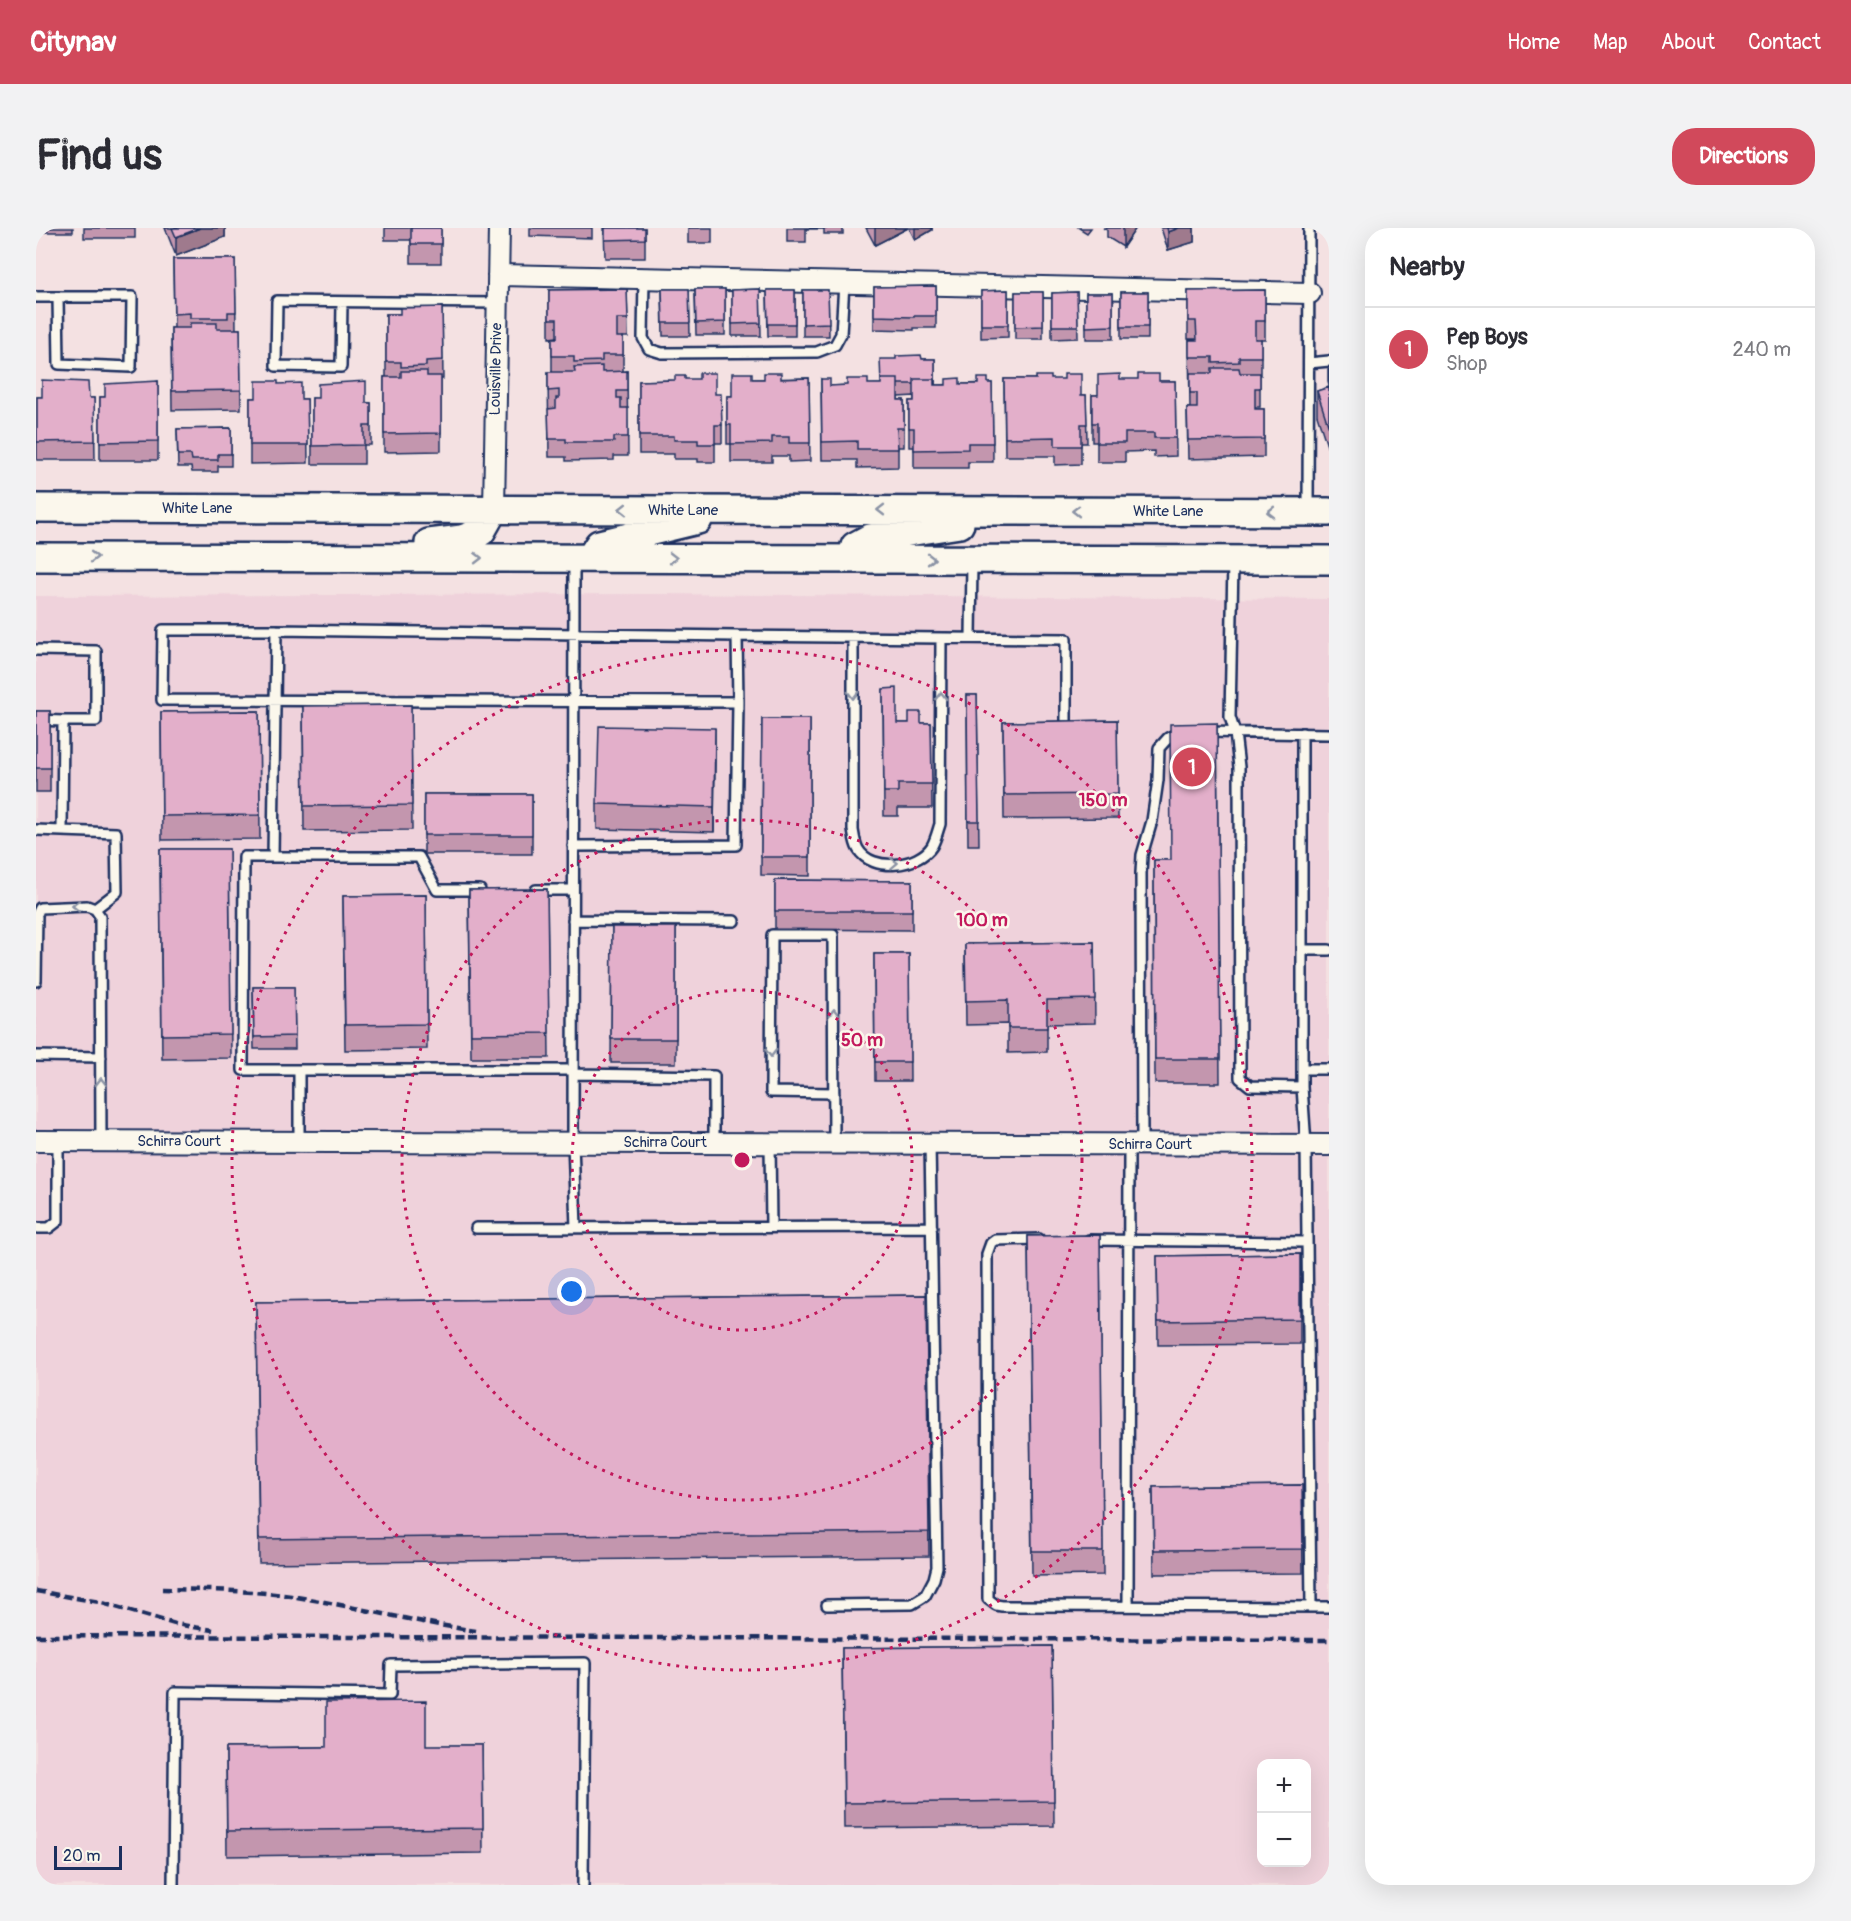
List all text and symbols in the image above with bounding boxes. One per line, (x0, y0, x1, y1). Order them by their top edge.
text: Citynav (30, 25, 117, 60)
text: Home (1507, 29, 1560, 56)
text: Map (1593, 29, 1628, 56)
text: About (1661, 29, 1715, 56)
text: Contact (1748, 29, 1821, 56)
button: Directions (1672, 128, 1815, 185)
text: Find us (36, 130, 162, 182)
text: Nearby (1389, 251, 1465, 283)
street label: Louisville Drive (486, 322, 506, 415)
text: Pep Boys (1446, 323, 1528, 351)
text: 1 (1405, 337, 1412, 362)
text: 240 m (1732, 337, 1791, 362)
text: Shop (1446, 351, 1487, 376)
street label: White Lane (162, 499, 233, 518)
street label: White Lane (648, 501, 719, 520)
street label: White Lane (1133, 502, 1204, 521)
one-way arrow (618, 503, 627, 516)
one-way arrow (876, 504, 885, 516)
one-way arrow (1071, 505, 1080, 517)
one-way arrow (1266, 506, 1275, 518)
one-way arrow (90, 551, 99, 563)
one-way arrow (474, 552, 483, 564)
one-way arrow (669, 552, 678, 564)
one-way arrow (927, 553, 936, 565)
one-way arrow (847, 691, 859, 700)
one-way arrow (935, 692, 947, 701)
pin: 1 (1172, 744, 1212, 790)
text: 150 m (1079, 789, 1128, 812)
one-way arrow (889, 857, 898, 870)
one-way arrow (71, 900, 80, 912)
text: 100 m (956, 909, 1008, 932)
one-way arrow (828, 1009, 840, 1018)
text: 50 m (841, 1029, 883, 1052)
one-way arrow (765, 1049, 777, 1058)
one-way arrow (95, 1078, 107, 1087)
street label: Schirra Court (137, 1132, 222, 1151)
street label: Schirra Court (623, 1133, 708, 1152)
street label: Schirra Court (1108, 1135, 1193, 1154)
centre of rings (732, 1150, 752, 1170)
your location (557, 1277, 586, 1306)
map controls (1257, 1759, 1311, 1867)
button: + (1257, 1759, 1311, 1813)
button: − (1257, 1813, 1311, 1867)
scale bar (54, 1843, 122, 1870)
text: 20 m (63, 1846, 101, 1866)

